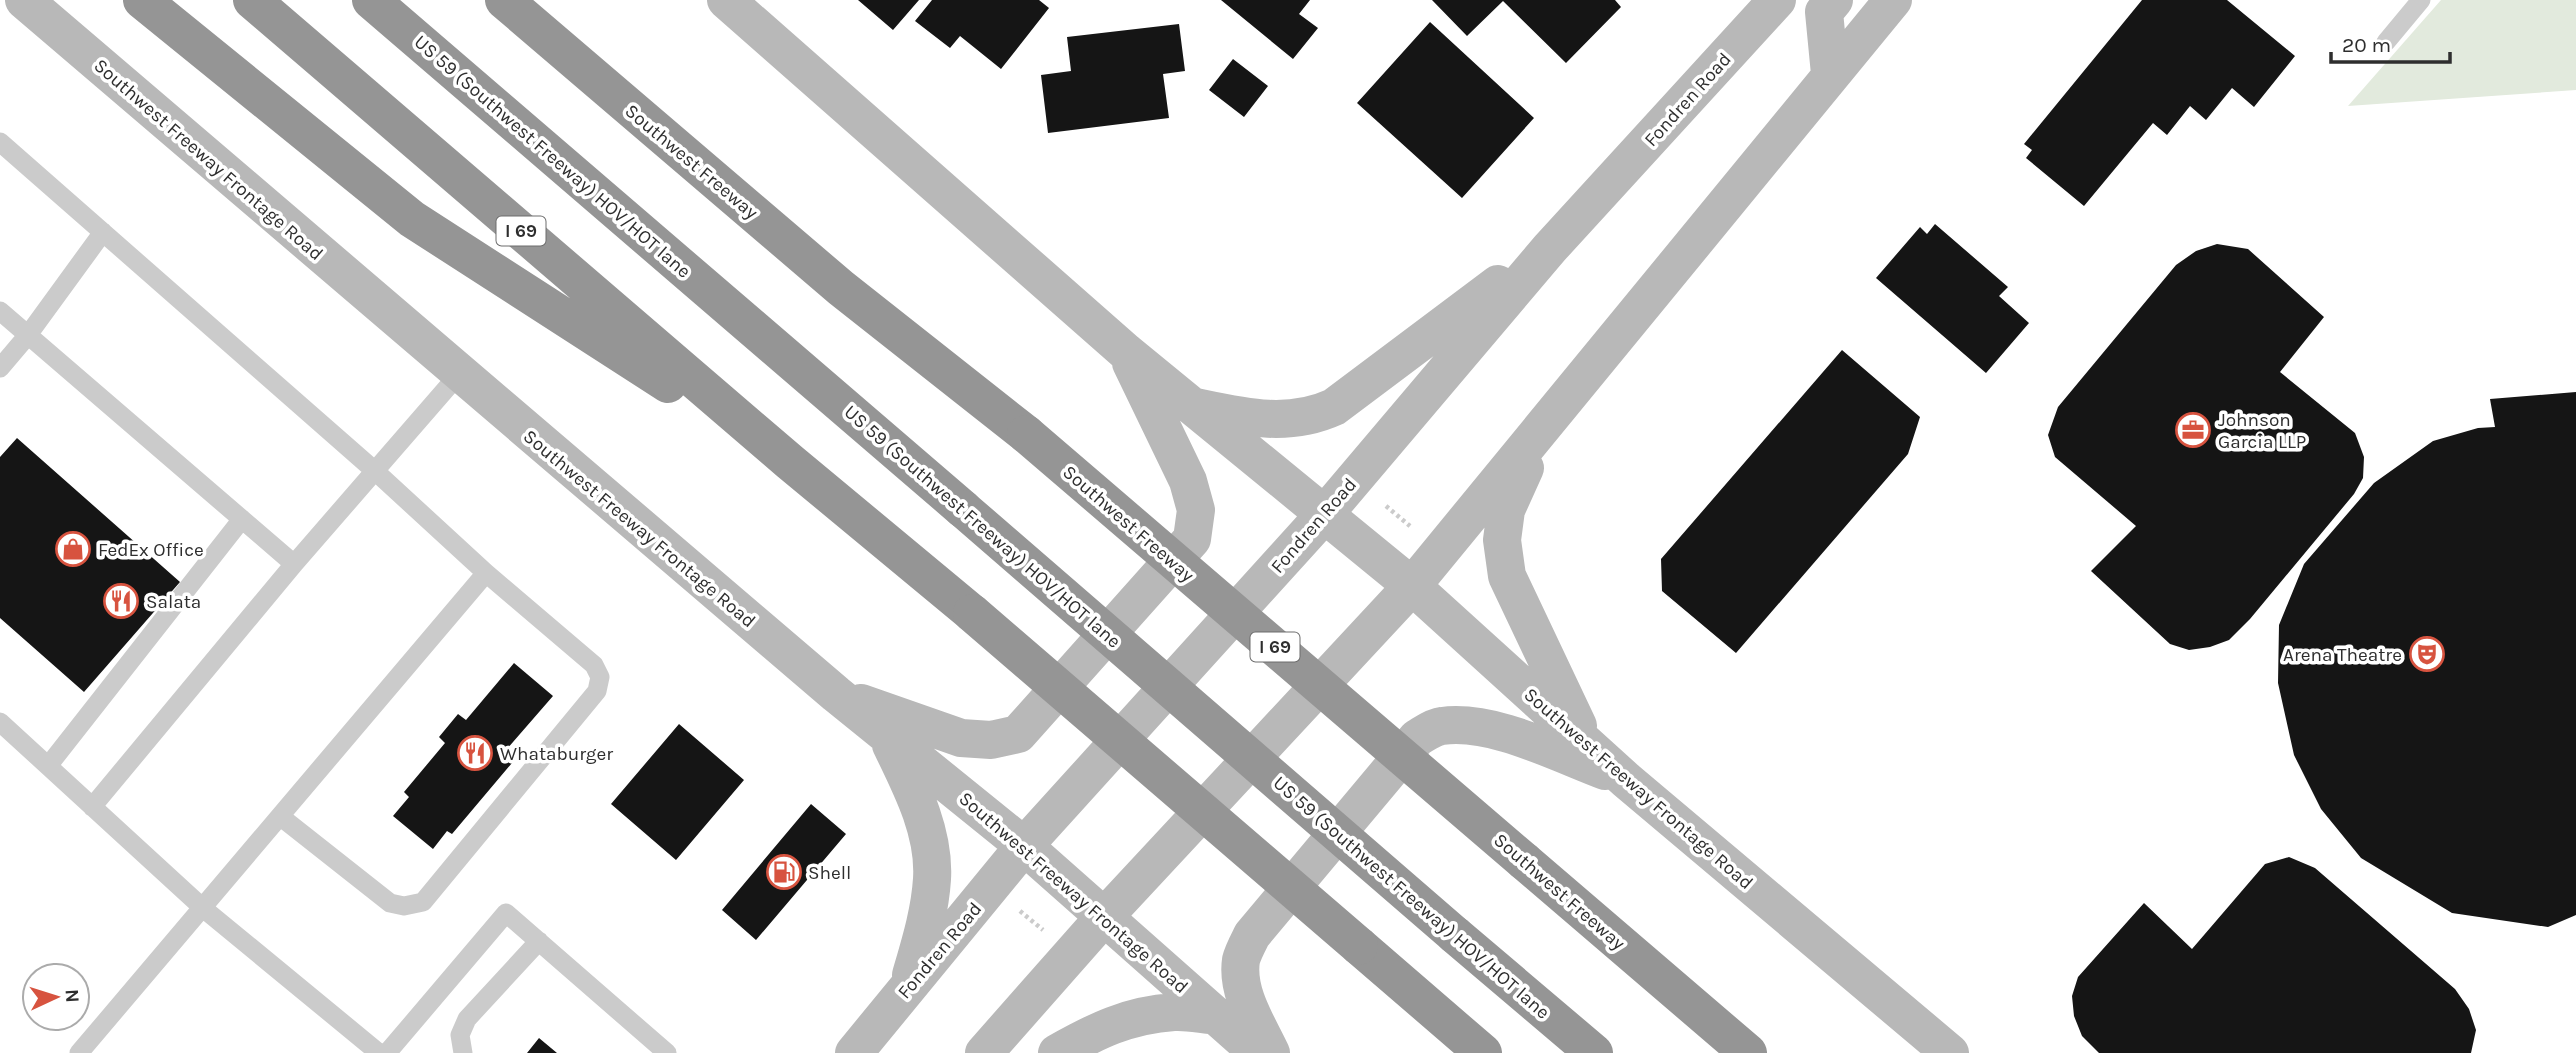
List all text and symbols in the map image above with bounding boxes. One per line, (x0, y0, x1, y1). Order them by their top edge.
scale bar (2331, 21, 2450, 65)
street label: US 59 (Southwest Freeway) HOV/HOT lane (410, 30, 696, 282)
text: 20 m (2342, 33, 2391, 57)
street label: Fondren Road (1640, 48, 1736, 151)
street label: Southwest Freeway Frontage Road (89, 54, 327, 265)
street label: Southwest Freeway (621, 99, 763, 223)
road number: I 69 (496, 216, 546, 246)
street label: US 59 (Southwest Freeway) HOV/HOT lane (840, 401, 1125, 653)
place label: Johnson Garcia LLP (2218, 409, 2306, 453)
office icon: Johnson Garcia LLP (2174, 411, 2212, 449)
street label: Southwest Freeway Frontage Road (519, 425, 760, 632)
street label: Southwest Freeway (1058, 461, 1199, 587)
street label: Fondren Road (1266, 474, 1361, 578)
shop icon: FedEx Office (54, 530, 92, 568)
place label: FedEx Office (98, 539, 204, 561)
restaurant icon: Salata (102, 582, 140, 620)
place label: Salata (146, 591, 201, 613)
road number: I 69 (1250, 632, 1300, 662)
theatre icon: Arena Theatre (2408, 635, 2446, 673)
place label: Arena Theatre (2283, 644, 2402, 666)
street label: Southwest Freeway Frontage Road (1520, 682, 1758, 894)
restaurant icon: Whataburger (456, 734, 494, 772)
place label: Whataburger (500, 743, 613, 765)
street label: US 59 (Southwest Freeway) HOV/HOT lane (1269, 772, 1554, 1024)
street label: Southwest Freeway Frontage Road (954, 787, 1192, 998)
street label: Southwest Freeway (1490, 828, 1630, 954)
fuel station icon: Shell (765, 853, 803, 891)
place label: Shell (808, 862, 851, 884)
street label: Fondren Road (893, 898, 986, 1003)
north arrow (21, 962, 91, 1032)
text: N (61, 988, 83, 1003)

